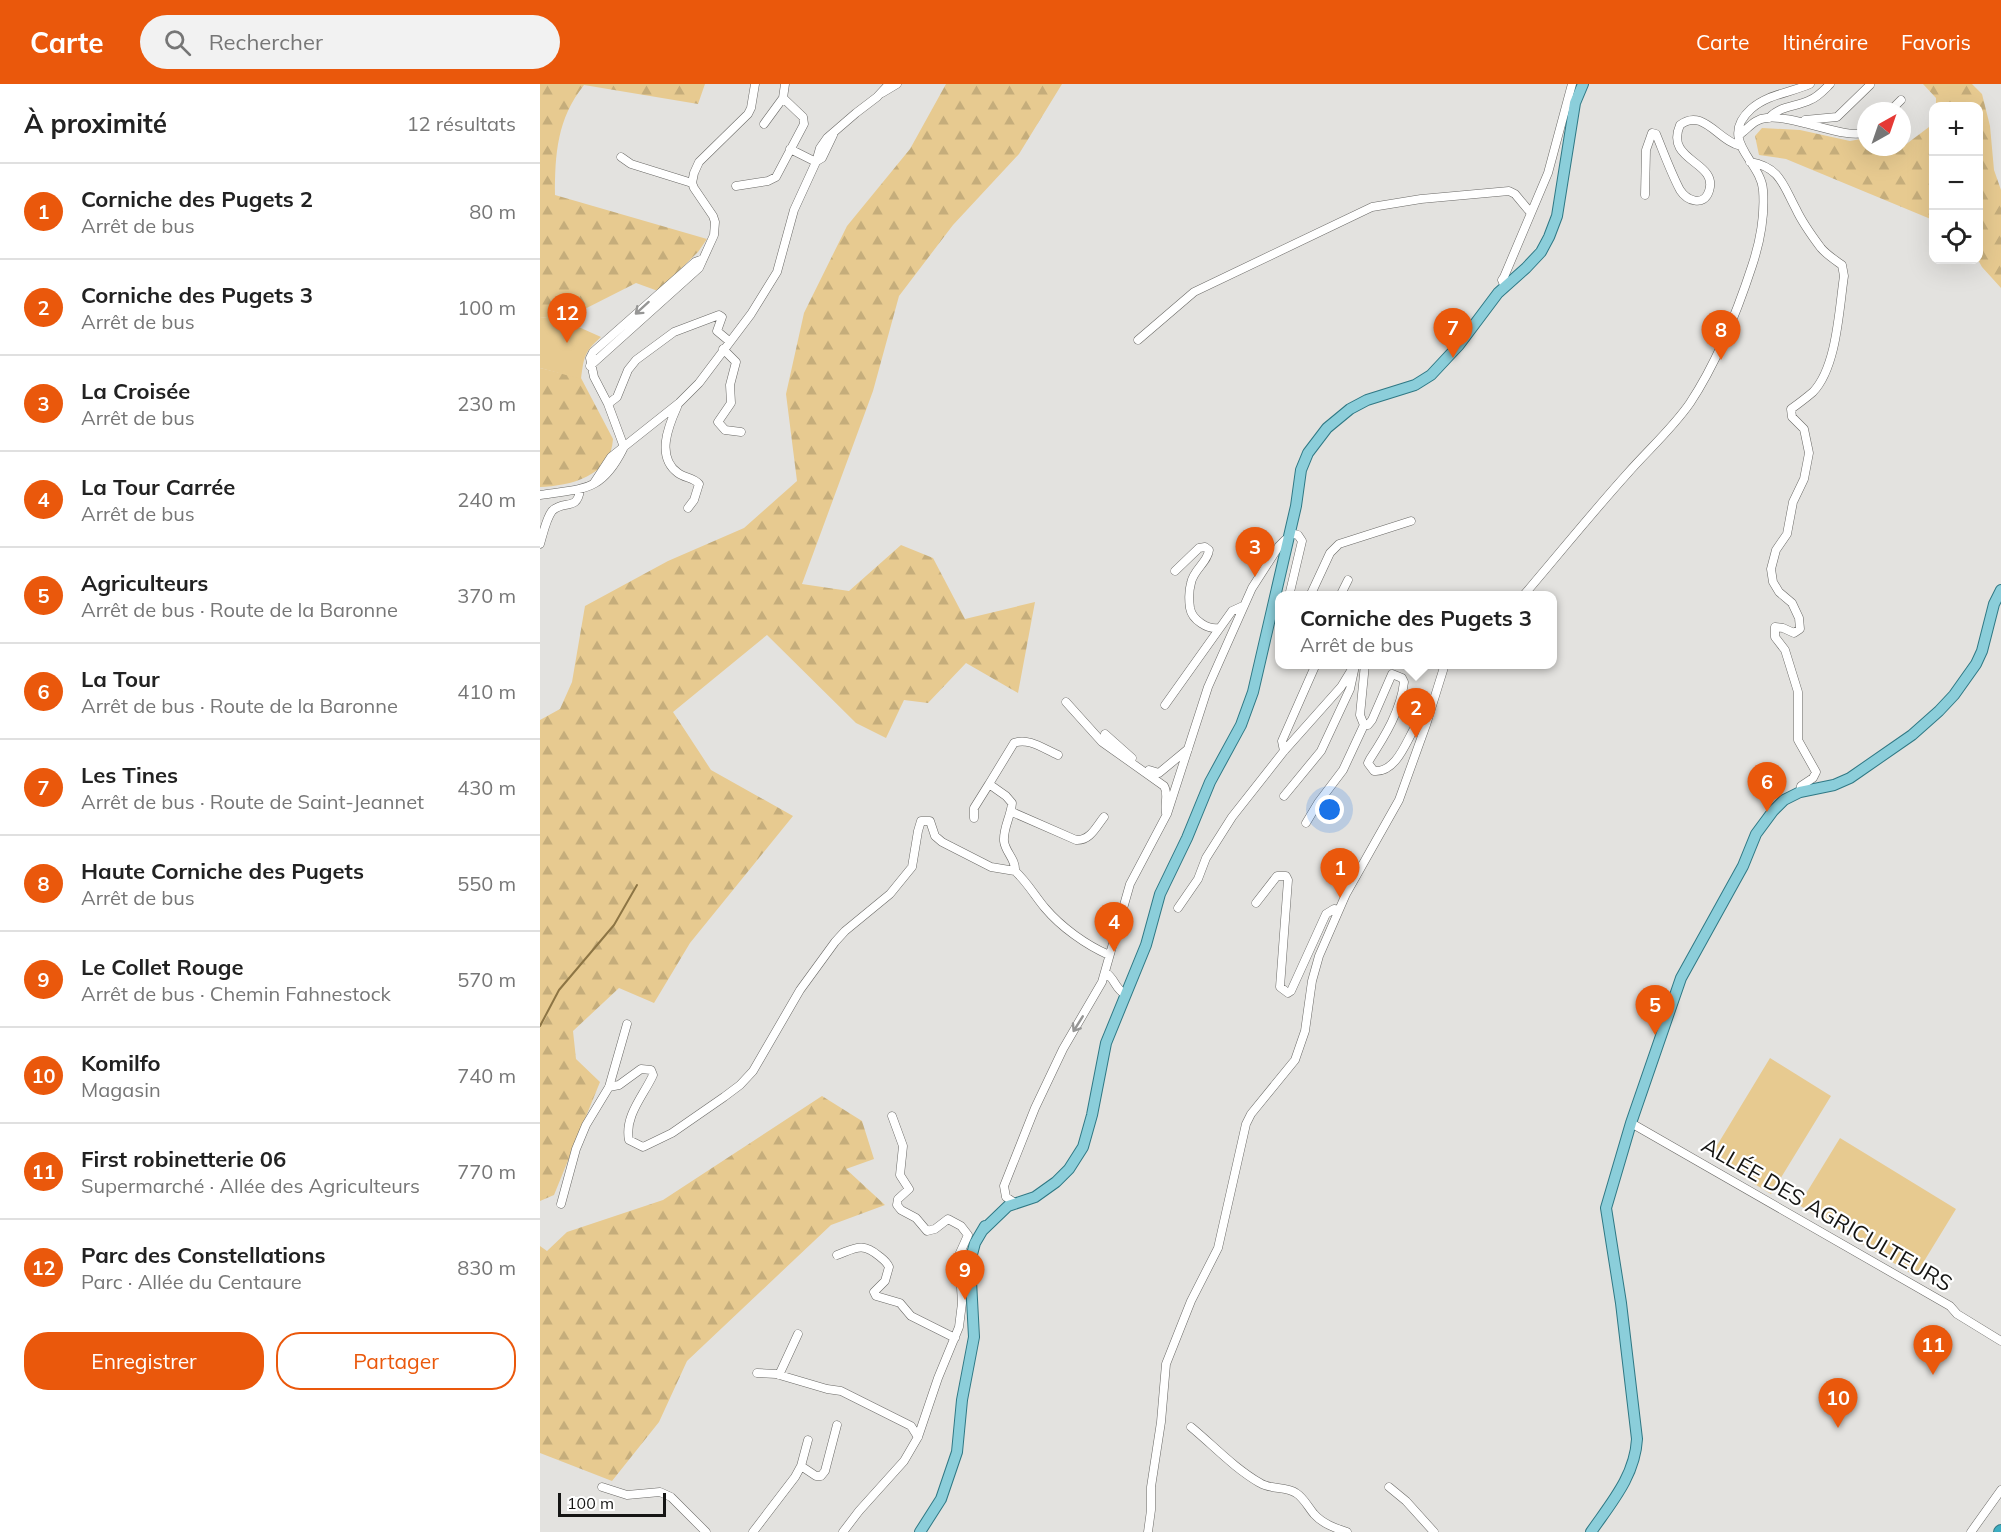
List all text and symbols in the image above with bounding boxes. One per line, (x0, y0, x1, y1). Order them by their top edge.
search box (140, 15, 560, 69)
text: Carte (30, 25, 104, 60)
icon: search (161, 26, 194, 59)
text: Rechercher (209, 28, 323, 56)
text: Carte (1696, 29, 1750, 55)
text: Itinéraire (1783, 29, 1868, 55)
text: Favoris (1901, 29, 1971, 55)
north arrow (1857, 102, 1911, 156)
map controls (1929, 102, 1983, 264)
button: + (1929, 102, 1983, 156)
text: À proximité (24, 107, 167, 140)
text: 12 résultats (407, 111, 516, 136)
button: − (1929, 156, 1983, 210)
text: Corniche des Pugets 2 (81, 185, 313, 213)
text: 1 (38, 199, 50, 224)
text: 80 m (469, 199, 516, 224)
button: locate (1929, 210, 1983, 264)
text: Arrêt de bus (81, 213, 195, 238)
text: Corniche des Pugets 3 (81, 281, 313, 309)
pin: 12 (548, 294, 586, 343)
text: 2 (38, 295, 50, 320)
text: 100 m (457, 295, 516, 320)
one-way arrow (635, 301, 650, 315)
pin: 7 (1434, 308, 1472, 358)
text: Arrêt de bus (81, 309, 195, 334)
pin: 8 (1702, 310, 1740, 360)
text: La Croisée (81, 377, 190, 405)
text: 3 (38, 391, 50, 416)
text: 230 m (457, 391, 516, 416)
text: Arrêt de bus (81, 405, 195, 430)
text: La Tour Carrée (81, 473, 235, 501)
text: 4 (38, 487, 50, 512)
text: 240 m (457, 487, 516, 512)
text: Arrêt de bus (81, 501, 195, 526)
pin: 3 (1236, 528, 1274, 577)
text: Agriculteurs (81, 569, 208, 597)
text: 5 (38, 583, 50, 608)
text: 370 m (457, 583, 516, 608)
popup (1275, 591, 1557, 669)
text: Arrêt de bus · Route de la Baronne (81, 597, 398, 622)
text: Corniche des Pugets 3 (1300, 604, 1532, 632)
text: Arrêt de bus (1300, 632, 1414, 657)
text: La Tour (81, 665, 160, 693)
text: 6 (38, 679, 50, 704)
text: 410 m (457, 679, 516, 704)
pin: 2 (1396, 688, 1436, 738)
text: Arrêt de bus · Route de la Baronne (81, 693, 398, 718)
text: Les Tines (81, 761, 178, 789)
pin: 6 (1748, 762, 1786, 812)
text: 7 (38, 775, 50, 800)
text: 430 m (457, 775, 516, 800)
text: Arrêt de bus · Route de Saint-Jeannet (81, 789, 424, 814)
your location (1315, 795, 1344, 824)
pin: 1 (1320, 848, 1360, 898)
text: Haute Corniche des Pugets (81, 857, 364, 885)
text: 8 (38, 871, 50, 896)
text: 550 m (457, 871, 516, 896)
text: Arrêt de bus (81, 885, 195, 910)
pin: 4 (1094, 902, 1134, 952)
text: Le Collet Rouge (81, 953, 244, 981)
text: 9 (38, 967, 50, 992)
text: 570 m (457, 967, 516, 992)
text: Arrêt de bus · Chemin Fahnestock (81, 981, 391, 1006)
pin: 5 (1636, 986, 1674, 1035)
one-way arrow (1072, 1015, 1084, 1032)
text: Komilfo (81, 1049, 161, 1077)
text: 10 (32, 1063, 56, 1088)
text: 740 m (457, 1063, 516, 1088)
text: Magasin (81, 1077, 161, 1102)
street label: ALLÉE DES AGRICULTEURS (1697, 1131, 1957, 1297)
text: First robinetterie 06 (81, 1145, 286, 1173)
text: 11 (32, 1159, 56, 1184)
text: 770 m (457, 1159, 516, 1184)
text: Supermarché · Allée des Agriculteurs (81, 1173, 420, 1198)
text: Parc des Constellations (81, 1241, 325, 1269)
pin: 9 (946, 1250, 984, 1300)
text: 12 (32, 1255, 56, 1280)
text: 830 m (457, 1255, 516, 1280)
text: Parc · Allée du Centaure (81, 1269, 302, 1294)
pin: 11 (1914, 1326, 1952, 1375)
button: Enregistrer (24, 1332, 264, 1390)
button: Partager (276, 1332, 516, 1390)
pin: 10 (1818, 1378, 1858, 1428)
scale bar (558, 1490, 666, 1518)
text: 100 m (567, 1493, 614, 1513)

